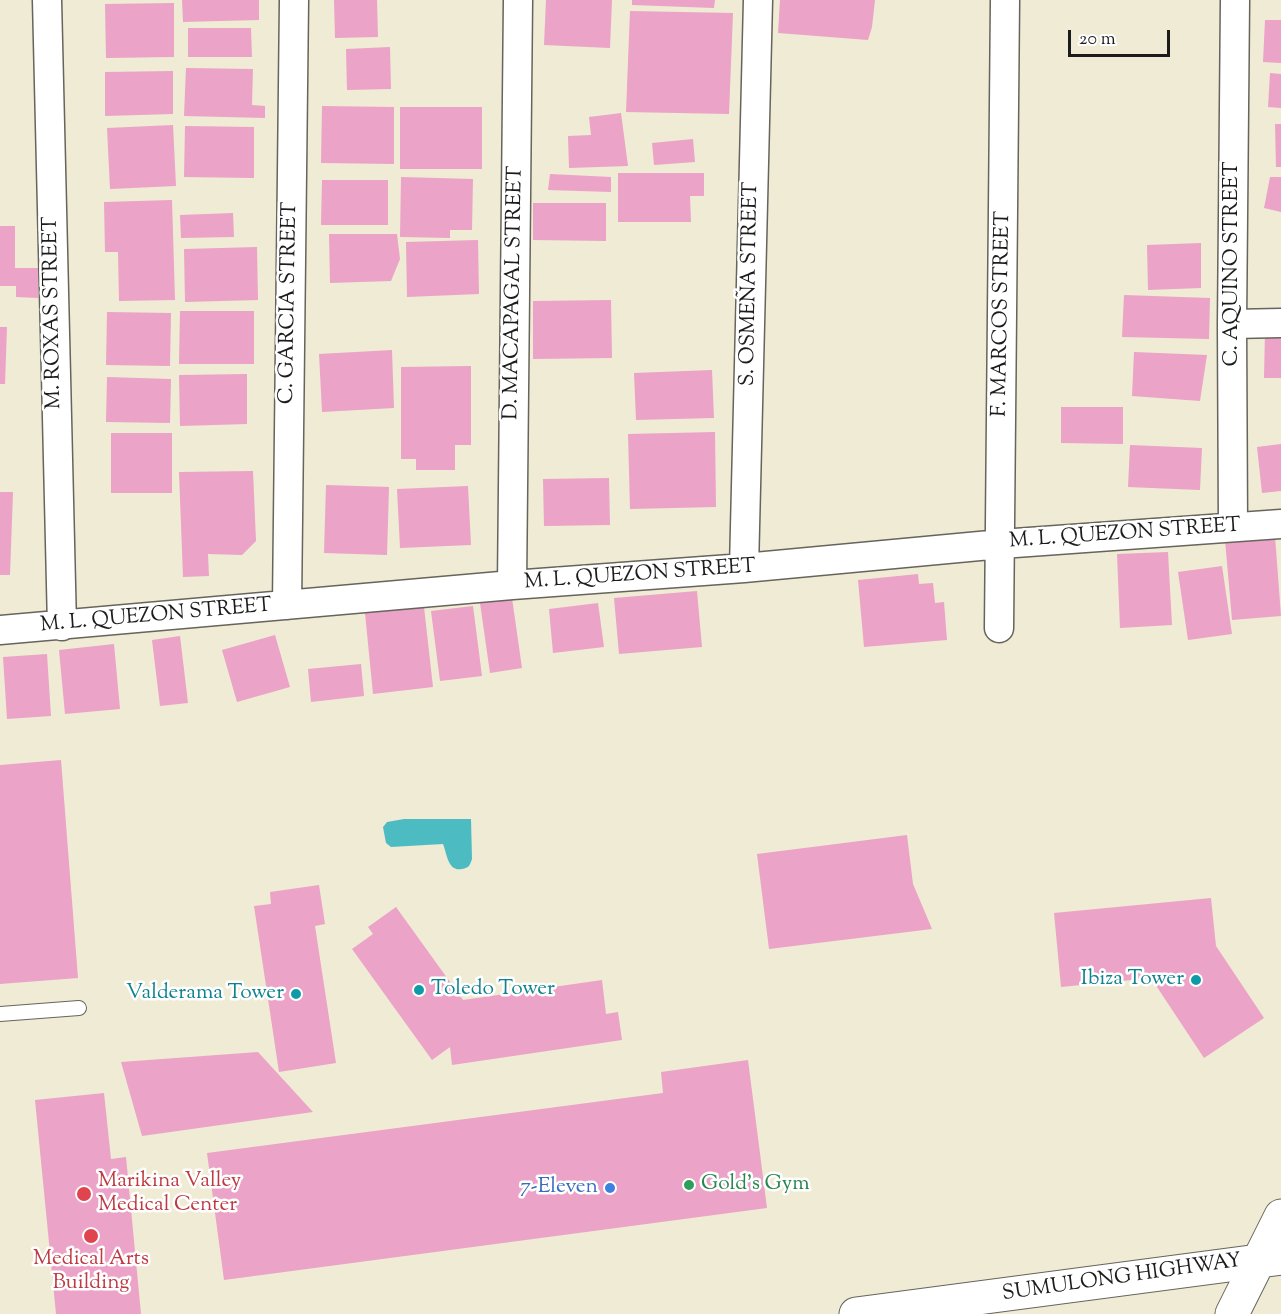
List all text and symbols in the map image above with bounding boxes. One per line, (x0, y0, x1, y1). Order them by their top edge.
scale bar (1071, 18, 1173, 56)
text: 20 m (1079, 27, 1116, 53)
street label: C. AQUINO STREET (1220, 161, 1246, 367)
street label: D. MACAPAGAL STREET (500, 166, 530, 420)
street label: S. OSMEÑA STREET (737, 182, 765, 386)
street label: C. GARCIA STREET (276, 202, 304, 404)
street label: F. MARCOS STREET (989, 211, 1017, 417)
street label: M. ROXAS STREET (40, 216, 68, 410)
street label: M. L. QUEZON STREET (1008, 514, 1242, 556)
street label: M. L. QUEZON STREET (523, 555, 757, 597)
street label: M. L. QUEZON STREET (39, 594, 273, 640)
place label: Ibiza Tower (1081, 967, 1184, 993)
marker: Ibiza Tower (1189, 973, 1203, 987)
place label: Toledo Tower (431, 977, 555, 1003)
place label: Valderama Tower (126, 981, 284, 1007)
marker: Toledo Tower (412, 983, 426, 997)
marker: Valderama Tower (289, 987, 303, 1001)
place label: Marikina Valley Medical Center (98, 1169, 241, 1219)
place label: Gold's Gym (701, 1172, 810, 1198)
place label: 7-Eleven (520, 1175, 598, 1201)
marker: Gold's Gym (682, 1178, 696, 1192)
marker: 7-Eleven (603, 1181, 617, 1195)
marker: Marikina Valley Medical Center (75, 1185, 93, 1203)
marker: Medical Arts Building (82, 1227, 100, 1245)
place label: Medical Arts Building (33, 1247, 149, 1297)
street label: SUMULONG HIGHWAY (1001, 1250, 1243, 1308)

